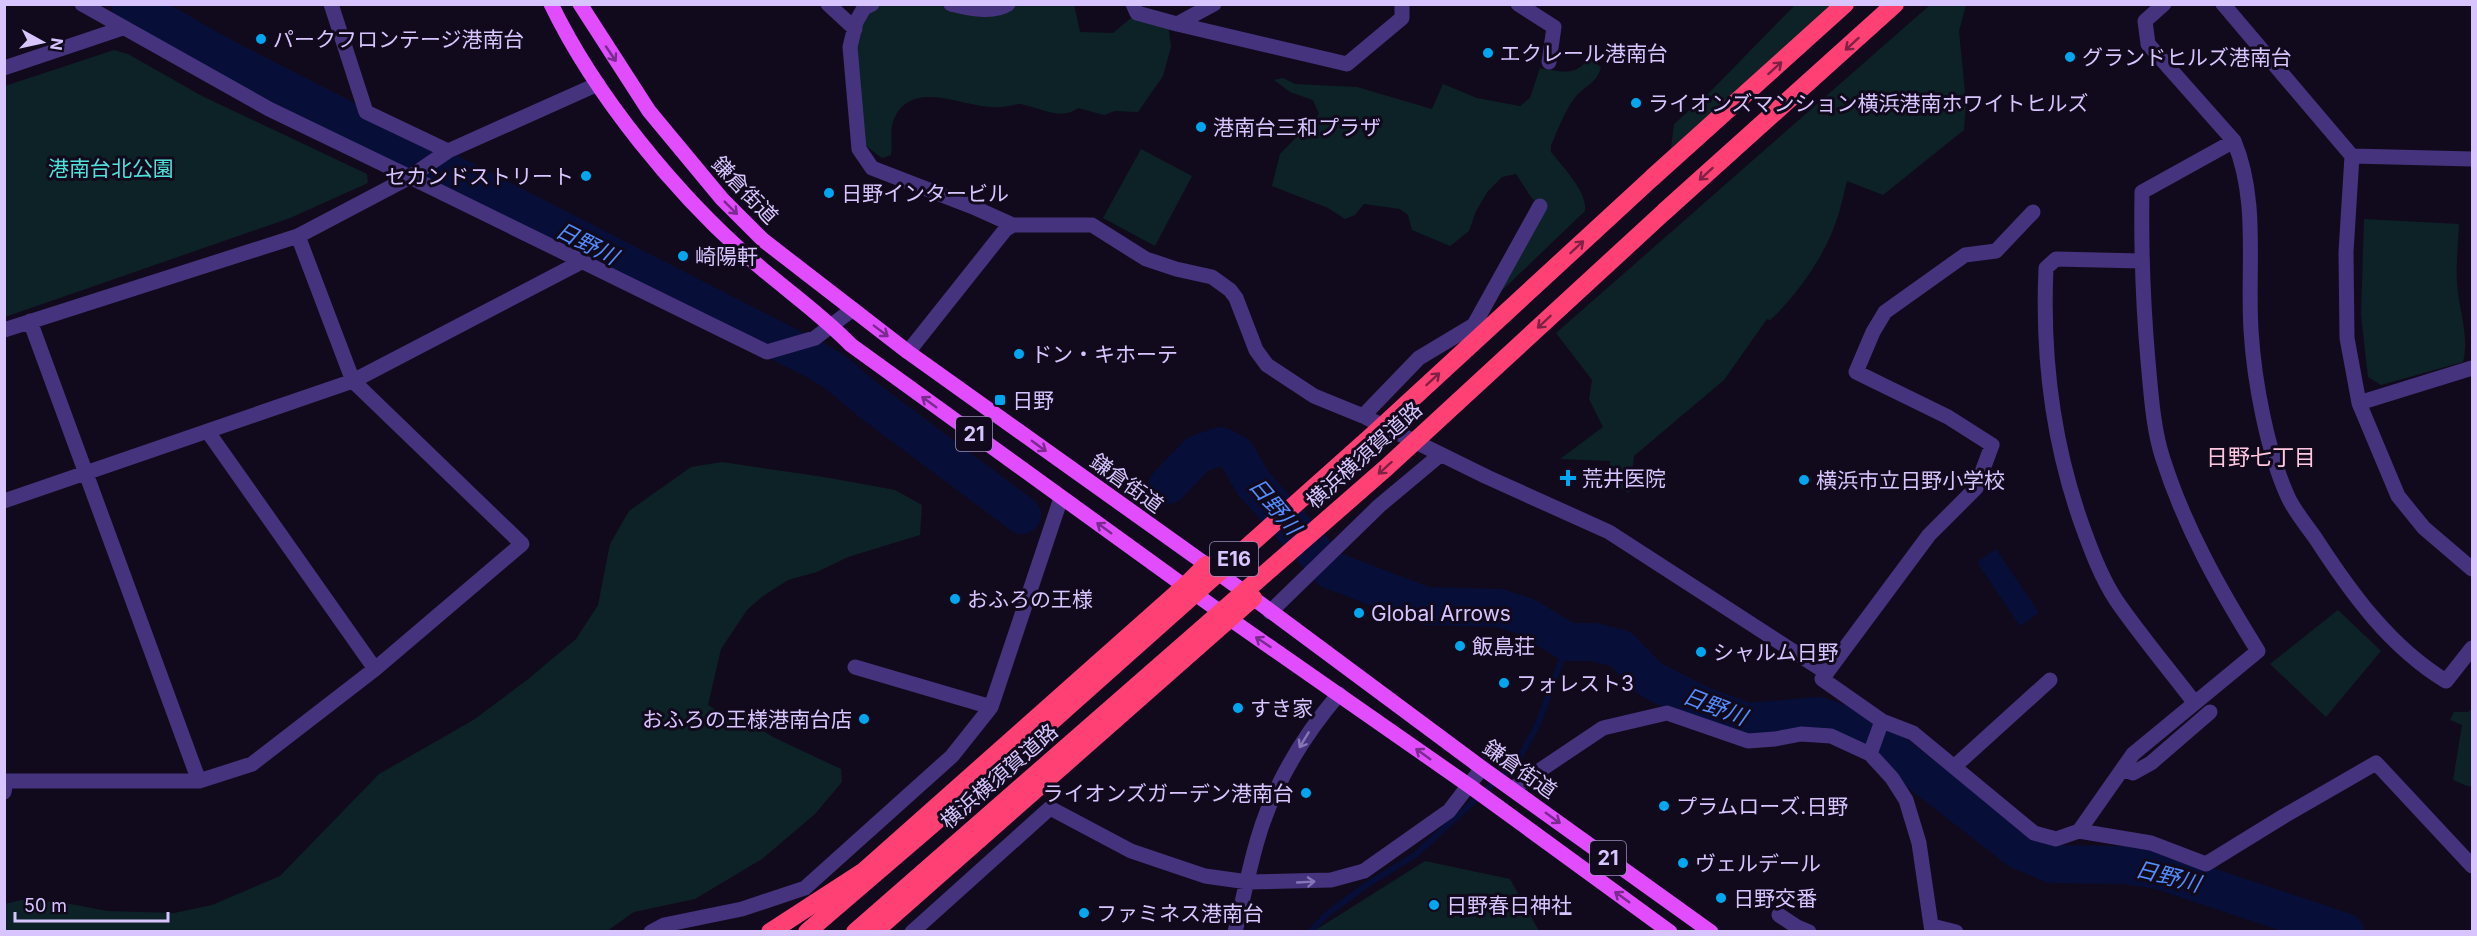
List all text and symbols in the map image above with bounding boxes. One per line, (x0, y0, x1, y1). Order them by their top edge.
north arrow (12, 12, 72, 72)
place label: パークフロンテージ港南台 (273, 27, 525, 52)
marker: パークフロンテージ港南台 (254, 32, 268, 46)
text: N (46, 37, 68, 52)
one-way arrow (1844, 37, 1859, 51)
place label: エクレール港南台 (1500, 41, 1668, 66)
one-way arrow (605, 45, 617, 62)
place label: グランドヒルズ港南台 (2082, 45, 2292, 70)
marker: エクレール港南台 (1481, 46, 1495, 60)
marker: グランドヒルズ港南台 (2063, 50, 2077, 64)
one-way arrow (1767, 61, 1782, 75)
place label: ライオンズマンション横浜港南ホワイトヒルズ (1648, 91, 2089, 116)
marker: ライオンズマンション横浜港南ホワイトヒルズ (1629, 96, 1643, 110)
place label: 港南台三和プラザ (1213, 115, 1381, 140)
marker: 港南台三和プラザ (1194, 120, 1208, 134)
street label: 鎌倉街道 (707, 151, 783, 229)
park label: 港南台北公園 (48, 156, 174, 181)
place label: セカンドストリート (385, 164, 574, 189)
one-way arrow (1699, 167, 1714, 181)
marker: セカンドストリート (579, 169, 593, 183)
place label: 日野インタービル (841, 181, 1009, 206)
marker: 日野インタービル (822, 186, 836, 200)
one-way arrow (723, 200, 738, 215)
water label: 日野川 (552, 216, 624, 270)
one-way arrow (1569, 240, 1584, 254)
place label: 崎陽軒 (695, 244, 758, 269)
marker: 崎陽軒 (676, 249, 690, 263)
one-way arrow (1537, 315, 1552, 329)
one-way arrow (873, 324, 889, 337)
place label: ドン・キホーテ (1031, 342, 1178, 367)
marker: ドン・キホーテ (1012, 347, 1026, 361)
one-way arrow (1426, 372, 1441, 386)
place label: 日野 (1012, 388, 1054, 413)
marker: 日野 (993, 393, 1007, 407)
one-way arrow (922, 396, 938, 408)
street label: 横浜横須賀道路 (1301, 397, 1427, 513)
road number: 21 (956, 417, 992, 451)
one-way arrow (1031, 439, 1047, 452)
district label: 日野七丁目 (2206, 444, 2316, 470)
street label: 鎌倉街道 (1086, 448, 1168, 518)
one-way arrow (1378, 461, 1393, 475)
place label: 荒井医院 (1582, 466, 1666, 491)
place label: 横浜市立日野小学校 (1816, 468, 2005, 493)
marker: 荒井医院 (1559, 469, 1577, 487)
water label: 日野川 (1244, 472, 1307, 541)
marker: 横浜市立日野小学校 (1797, 473, 1811, 487)
one-way arrow (1097, 522, 1113, 535)
road number: E16 (1210, 542, 1258, 576)
place label: おふろの王様 (967, 587, 1093, 612)
marker: おふろの王様 (948, 592, 962, 606)
place label: Global Arrows (1371, 601, 1511, 626)
marker: Global Arrows (1352, 606, 1366, 620)
place label: 飯島荘 (1472, 634, 1535, 659)
one-way arrow (1255, 636, 1272, 648)
marker: 飯島荘 (1453, 639, 1467, 653)
place label: シャルム日野 (1713, 640, 1839, 665)
marker: シャルム日野 (1694, 645, 1708, 659)
place label: フォレスト3 (1516, 671, 1634, 696)
marker: フォレスト3 (1497, 676, 1511, 690)
water label: 日野川 (1680, 682, 1752, 731)
place label: すき家 (1250, 696, 1313, 721)
marker: すき家 (1231, 701, 1245, 715)
place label: おふろの王様港南台店 (642, 707, 852, 732)
marker: おふろの王様港南台店 (857, 712, 871, 726)
street label: 横浜横須賀道路 (935, 718, 1063, 834)
one-way arrow (1297, 731, 1309, 748)
street label: 鎌倉街道 (1478, 735, 1562, 803)
one-way arrow (1415, 748, 1431, 760)
place label: ライオンズガーデン港南台 (1042, 781, 1294, 806)
marker: ライオンズガーデン港南台 (1299, 786, 1313, 800)
place label: プラムローズ.日野 (1676, 794, 1848, 819)
marker: プラムローズ.日野 (1657, 799, 1671, 813)
one-way arrow (1544, 812, 1560, 824)
road number: 21 (1590, 841, 1626, 875)
place label: ヴェルデール (1695, 851, 1821, 876)
water label: 日野川 (2133, 855, 2205, 897)
marker: ヴェルデール (1676, 856, 1690, 870)
one-way arrow (1296, 876, 1316, 887)
scale bar (15, 885, 168, 923)
place label: 日野交番 (1733, 886, 1817, 911)
one-way arrow (1615, 891, 1631, 903)
marker: 日野交番 (1714, 891, 1728, 905)
place label: 日野春日神社 (1446, 893, 1572, 918)
text: 50 m (24, 895, 67, 916)
marker: 日野春日神社 (1427, 898, 1441, 912)
place label: ファミネス港南台 (1096, 901, 1264, 926)
marker: ファミネス港南台 (1077, 906, 1091, 920)

